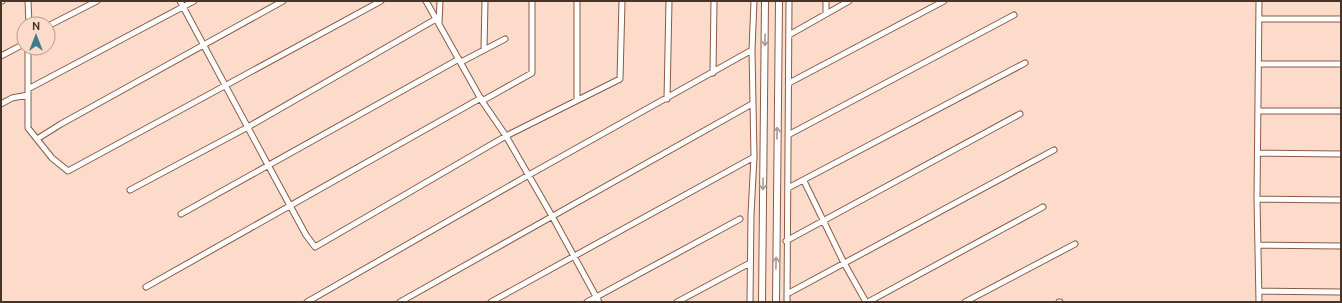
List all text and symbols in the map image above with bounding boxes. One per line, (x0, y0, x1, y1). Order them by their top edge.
north arrow (16, 16, 56, 56)
text: N (32, 20, 40, 32)
one-way arrow (761, 33, 769, 46)
one-way arrow (774, 127, 781, 140)
one-way arrow (760, 177, 767, 190)
one-way arrow (772, 257, 780, 270)

